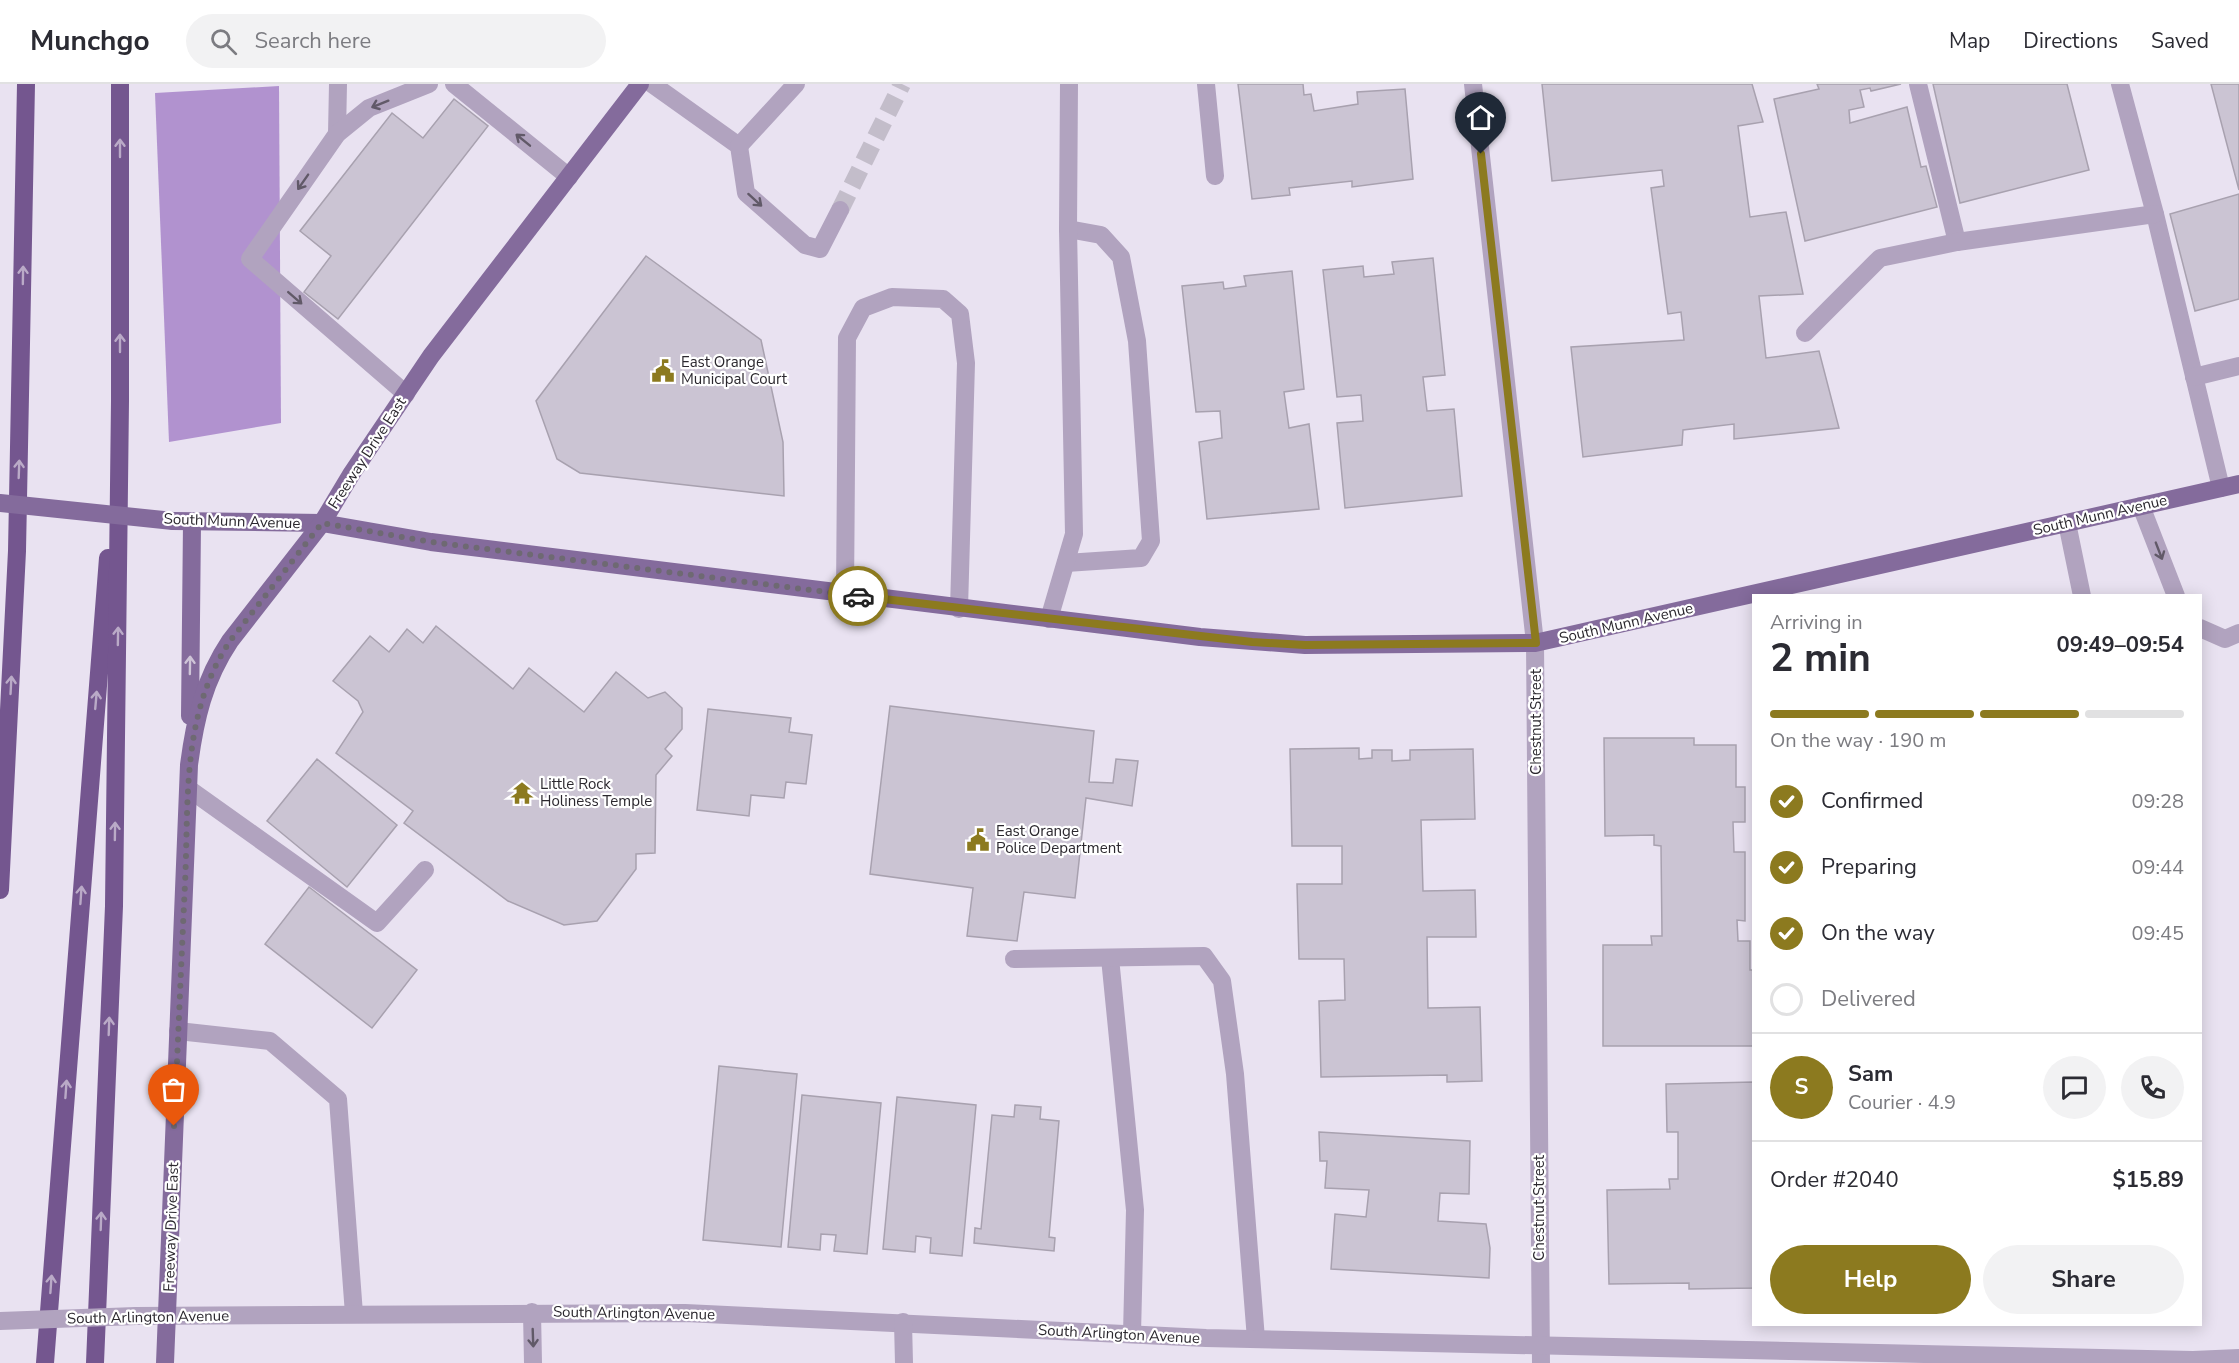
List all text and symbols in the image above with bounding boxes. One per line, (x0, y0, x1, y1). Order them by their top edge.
search box (186, 14, 606, 68)
text: Munchgo (30, 22, 150, 60)
icon: search (207, 25, 240, 58)
text: Search here (255, 26, 371, 56)
text: Map (1949, 27, 1990, 55)
text: Directions (2023, 27, 2118, 55)
text: Saved (2151, 27, 2209, 55)
pin (1455, 92, 1506, 154)
one-way arrow (371, 99, 389, 110)
icon: home (1464, 101, 1497, 134)
one-way arrow (515, 134, 531, 147)
one-way arrow (114, 138, 126, 158)
one-way arrow (297, 174, 310, 191)
one-way arrow (747, 194, 763, 207)
one-way arrow (17, 265, 29, 285)
one-way arrow (287, 291, 302, 305)
one-way arrow (114, 333, 126, 353)
place label: East Orange Municipal Court (681, 352, 788, 389)
public building icon: East Orange Municipal Court (650, 358, 676, 384)
street label: Freeway Drive East (323, 393, 411, 513)
one-way arrow (14, 460, 25, 480)
street label: South Munn Avenue (2031, 490, 2169, 540)
street label: South Munn Avenue (163, 509, 301, 533)
one-way arrow (2154, 541, 2165, 559)
courier (828, 566, 888, 626)
icon: car (842, 580, 875, 613)
street label: South Munn Avenue (1557, 598, 1695, 648)
text: Arriving in (1770, 609, 1863, 636)
one-way arrow (112, 626, 124, 646)
text: 09:49–09:54 (2056, 630, 2184, 660)
text: 2 min (1770, 632, 1871, 685)
one-way arrow (185, 655, 196, 675)
street label: Chestnut Street (1526, 668, 1546, 775)
one-way arrow (6, 676, 17, 696)
one-way arrow (91, 691, 102, 711)
text: On the way · 190 m (1770, 727, 1946, 754)
place label: Little Rock Holiness Temple (540, 774, 652, 811)
temple icon: Little Rock Holiness Temple (509, 780, 535, 806)
icon: check (1770, 785, 1803, 818)
text: Confirmed (1821, 786, 1923, 816)
text: 09:28 (2131, 788, 2184, 815)
one-way arrow (109, 821, 121, 841)
place label: East Orange Police Department (996, 821, 1122, 858)
public building icon: East Orange Police Department (965, 827, 991, 853)
icon: check (1770, 851, 1803, 884)
text: Preparing (1821, 852, 1917, 882)
text: 09:44 (2131, 854, 2184, 881)
one-way arrow (76, 885, 87, 905)
icon: check (1770, 917, 1803, 950)
text: On the way (1821, 918, 1935, 948)
text: 09:45 (2131, 920, 2184, 947)
text: Delivered (1821, 984, 1916, 1014)
one-way arrow (103, 1016, 114, 1036)
button: chat (2043, 1056, 2106, 1119)
button: phone (2121, 1056, 2184, 1119)
text: Sam (1848, 1059, 1893, 1089)
pin (148, 1064, 199, 1126)
text: S (1795, 1072, 1808, 1102)
icon: bag (157, 1073, 190, 1106)
one-way arrow (61, 1080, 72, 1100)
text: Courier · 4.9 (1848, 1089, 1956, 1116)
street label: Chestnut Street (1529, 1154, 1549, 1261)
street label: Freeway Drive East (159, 1161, 183, 1292)
text: Order #2040 (1770, 1165, 1899, 1195)
text: $15.89 (2113, 1165, 2184, 1195)
one-way arrow (95, 1211, 106, 1231)
button: Help (1770, 1245, 1971, 1314)
button: Share (1983, 1245, 2184, 1314)
one-way arrow (46, 1274, 57, 1294)
street label: South Arlington Avenue (553, 1302, 715, 1324)
street label: South Arlington Avenue (67, 1306, 229, 1328)
street label: South Arlington Avenue (1038, 1320, 1200, 1348)
one-way arrow (527, 1327, 538, 1347)

